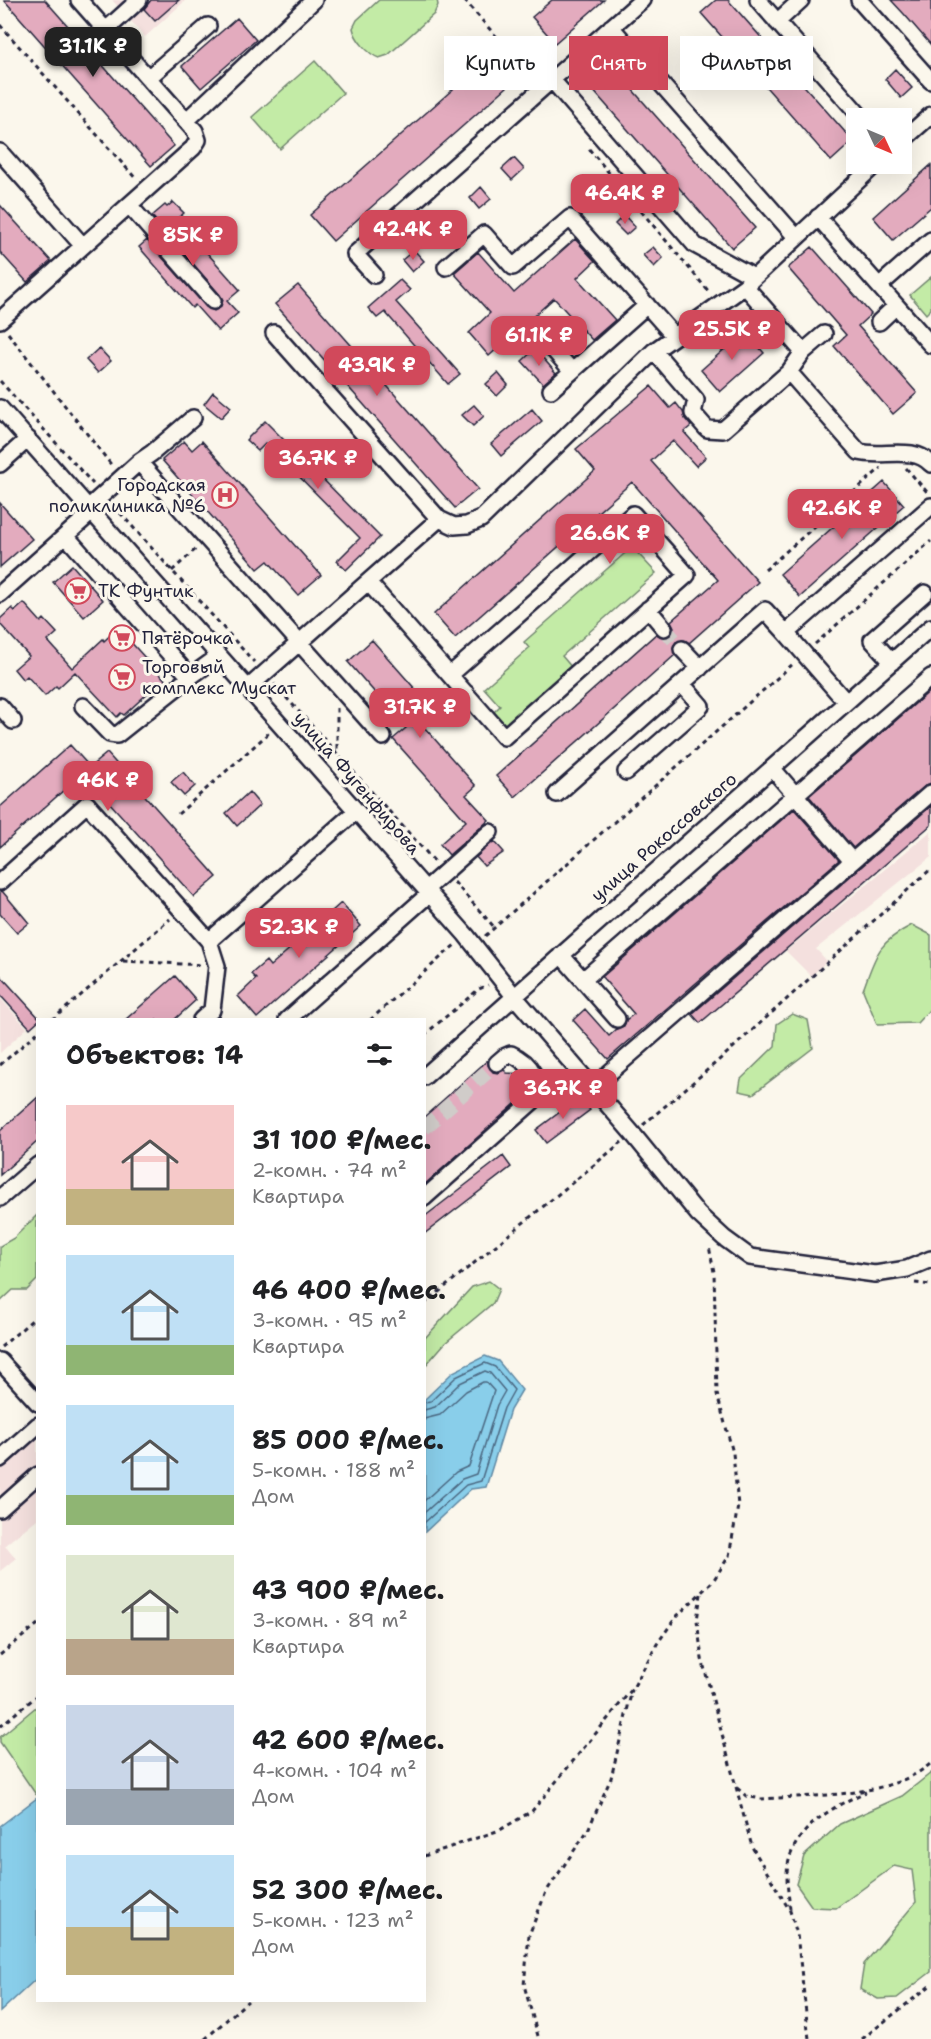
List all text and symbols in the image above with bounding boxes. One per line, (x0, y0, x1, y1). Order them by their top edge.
pin: 31.1K ₽ (38, 27, 148, 78)
text: 31.1K ₽ (59, 33, 127, 59)
chip: Купить (444, 36, 557, 90)
chip: Снять (569, 36, 668, 90)
chip: Фильтры (680, 36, 813, 90)
north arrow (846, 108, 912, 174)
map controls (846, 108, 912, 174)
pin: 46.4K ₽ (570, 174, 680, 225)
text: 46.4K ₽ (585, 180, 665, 206)
pin: 42.4K ₽ (358, 210, 468, 261)
pin: 85K ₽ (151, 216, 235, 267)
text: 42.4K ₽ (373, 216, 453, 242)
text: 85K ₽ (162, 222, 224, 248)
pin: 25.5K ₽ (677, 310, 787, 361)
pin: 61.1K ₽ (484, 316, 594, 367)
text: 25.5K ₽ (693, 316, 771, 342)
text: 61.1K ₽ (505, 322, 573, 348)
pin: 43.9K ₽ (322, 346, 432, 397)
text: 43.9K ₽ (338, 352, 416, 378)
pin: 36.7K ₽ (263, 439, 373, 490)
text: 36.7K ₽ (278, 445, 358, 471)
place label: Городская поликлиника №6 (49, 473, 206, 518)
hospital icon: Городская поликлиника №6 (210, 480, 240, 510)
pin: 42.6K ₽ (787, 489, 897, 540)
text: 42.6K ₽ (802, 495, 882, 521)
pin: 26.6K ₽ (555, 514, 665, 565)
text: 26.6K ₽ (569, 520, 651, 546)
supermarket icon: ТК Фунтик (63, 576, 93, 606)
place label: ТК Фунтик (98, 579, 194, 603)
supermarket icon: Пятёрочка (107, 623, 137, 653)
place label: Пятёрочка (142, 626, 233, 650)
place label: Торговый комплекс Мускат (142, 655, 297, 700)
supermarket icon: Торговый комплекс Мускат (107, 662, 137, 692)
pin: 31.7K ₽ (365, 688, 475, 739)
text: 31.7K ₽ (383, 694, 457, 720)
street label: улица Фугенфирова (288, 706, 426, 860)
pin: 46K ₽ (66, 761, 150, 812)
text: 46K ₽ (77, 767, 139, 793)
street label: улица Рокоссовского (586, 767, 742, 907)
pin: 52.3K ₽ (244, 908, 354, 959)
text: 52.3K ₽ (259, 914, 339, 940)
text: Объектов: 14 (66, 1037, 243, 1072)
icon: filters (363, 1038, 396, 1071)
pin: 36.7K ₽ (508, 1069, 618, 1120)
text: 36.7K ₽ (523, 1075, 603, 1101)
text: 31 100 ₽/мес. (252, 1122, 432, 1157)
icon: home (114, 1129, 186, 1201)
text: 2-комн. · 74 m² (252, 1157, 407, 1183)
text: Квартира (252, 1183, 344, 1209)
text: 46 400 ₽/мес. (252, 1272, 446, 1307)
icon: home (114, 1279, 186, 1351)
text: 3-комн. · 95 m² (252, 1307, 407, 1333)
text: Квартира (252, 1333, 344, 1359)
text: 85 000 ₽/мес. (252, 1422, 444, 1457)
icon: home (114, 1429, 186, 1501)
text: 5-комн. · 188 m² (252, 1457, 415, 1483)
text: Дом (252, 1483, 294, 1509)
text: 43 900 ₽/мес. (252, 1572, 445, 1607)
icon: home (114, 1579, 186, 1651)
text: 3-комн. · 89 m² (252, 1607, 408, 1633)
text: Квартира (252, 1633, 344, 1659)
text: 42 600 ₽/мес. (252, 1722, 445, 1757)
icon: home (114, 1729, 186, 1801)
text: 4-комн. · 104 m² (252, 1757, 416, 1783)
text: Дом (252, 1783, 294, 1809)
text: 52 300 ₽/мес. (252, 1872, 443, 1907)
icon: home (114, 1879, 186, 1951)
text: 5-комн. · 123 m² (252, 1907, 414, 1933)
text: Дом (252, 1933, 294, 1959)

